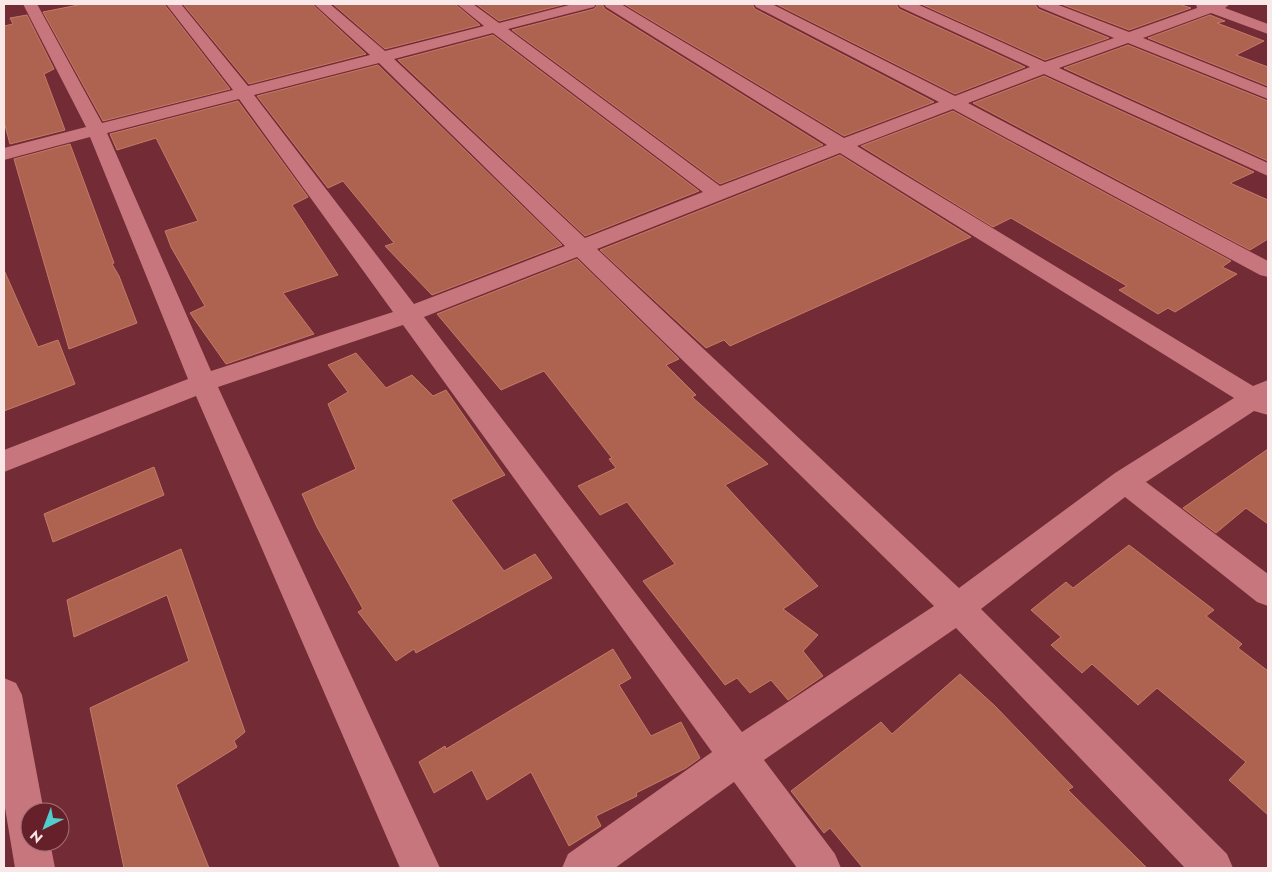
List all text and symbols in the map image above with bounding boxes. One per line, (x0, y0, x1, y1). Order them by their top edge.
north arrow (20, 802, 70, 852)
text: N (25, 826, 47, 848)

